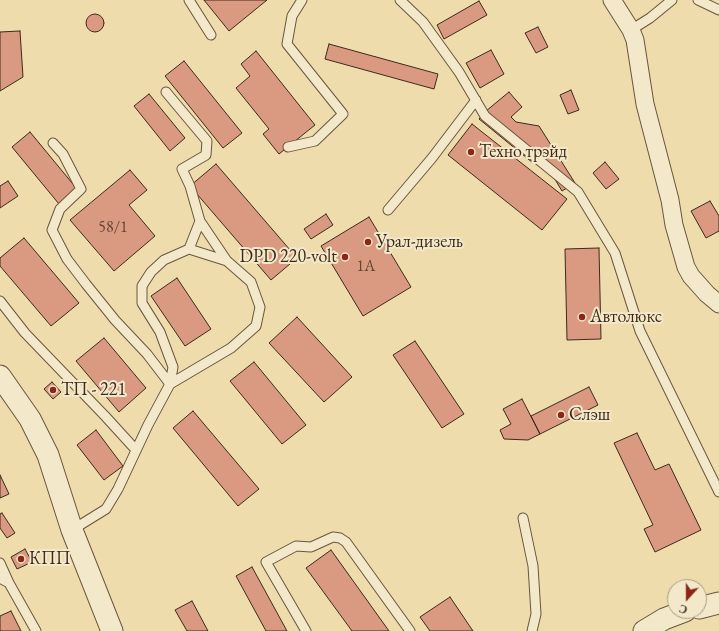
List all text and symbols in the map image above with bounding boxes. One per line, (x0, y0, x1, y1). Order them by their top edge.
place label: Техно трэйд (479, 141, 567, 163)
marker: Техно трэйд (466, 147, 476, 157)
house number: 58/1 (98, 218, 128, 238)
place label: Урал-дизель (376, 231, 463, 253)
marker: Урал-дизель (363, 237, 373, 247)
place label: DPD 220-volt (239, 246, 337, 268)
marker: DPD 220-volt (340, 252, 350, 262)
house number: 1А (357, 257, 375, 277)
place label: Автолюкс (590, 306, 662, 328)
marker: Автолюкс (577, 312, 587, 322)
place label: ТП - 221 (61, 379, 126, 401)
marker: ТП - 221 (48, 385, 58, 395)
place label: Слэш (569, 404, 610, 426)
marker: Слэш (556, 410, 566, 420)
place label: КПП (29, 548, 71, 570)
marker: КПП (16, 554, 26, 564)
north arrow (667, 579, 707, 619)
text: С (677, 601, 689, 617)

